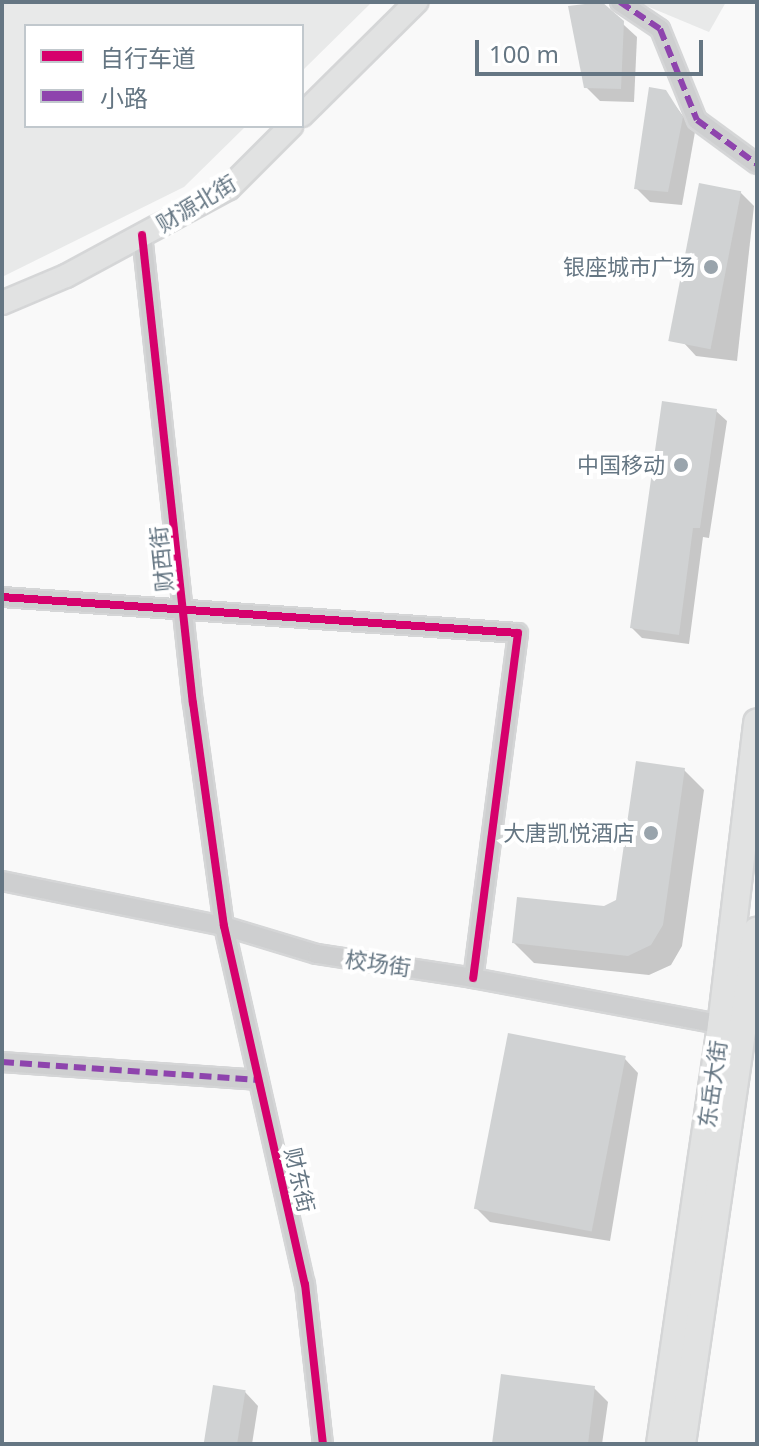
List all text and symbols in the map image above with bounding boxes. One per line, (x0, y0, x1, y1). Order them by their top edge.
legend (24, 24, 304, 128)
scale bar (479, 24, 707, 74)
text: 100 m (489, 37, 559, 70)
text: 自行车道 (100, 41, 196, 74)
text: 小路 (100, 81, 148, 114)
street label: 财源北街 (151, 169, 241, 237)
place label: 银座城市广场 (563, 254, 695, 280)
marker: 银座城市广场 (702, 258, 720, 276)
place label: 中国移动 (577, 452, 665, 478)
marker: 中国移动 (672, 456, 690, 474)
street label: 财西街 (144, 525, 178, 593)
place label: 大唐凯悦酒店 (503, 820, 635, 846)
marker: 大唐凯悦酒店 (642, 824, 660, 842)
street label: 校场街 (343, 945, 413, 981)
street label: 东岳大街 (693, 1039, 731, 1129)
street label: 财东街 (280, 1145, 320, 1215)

